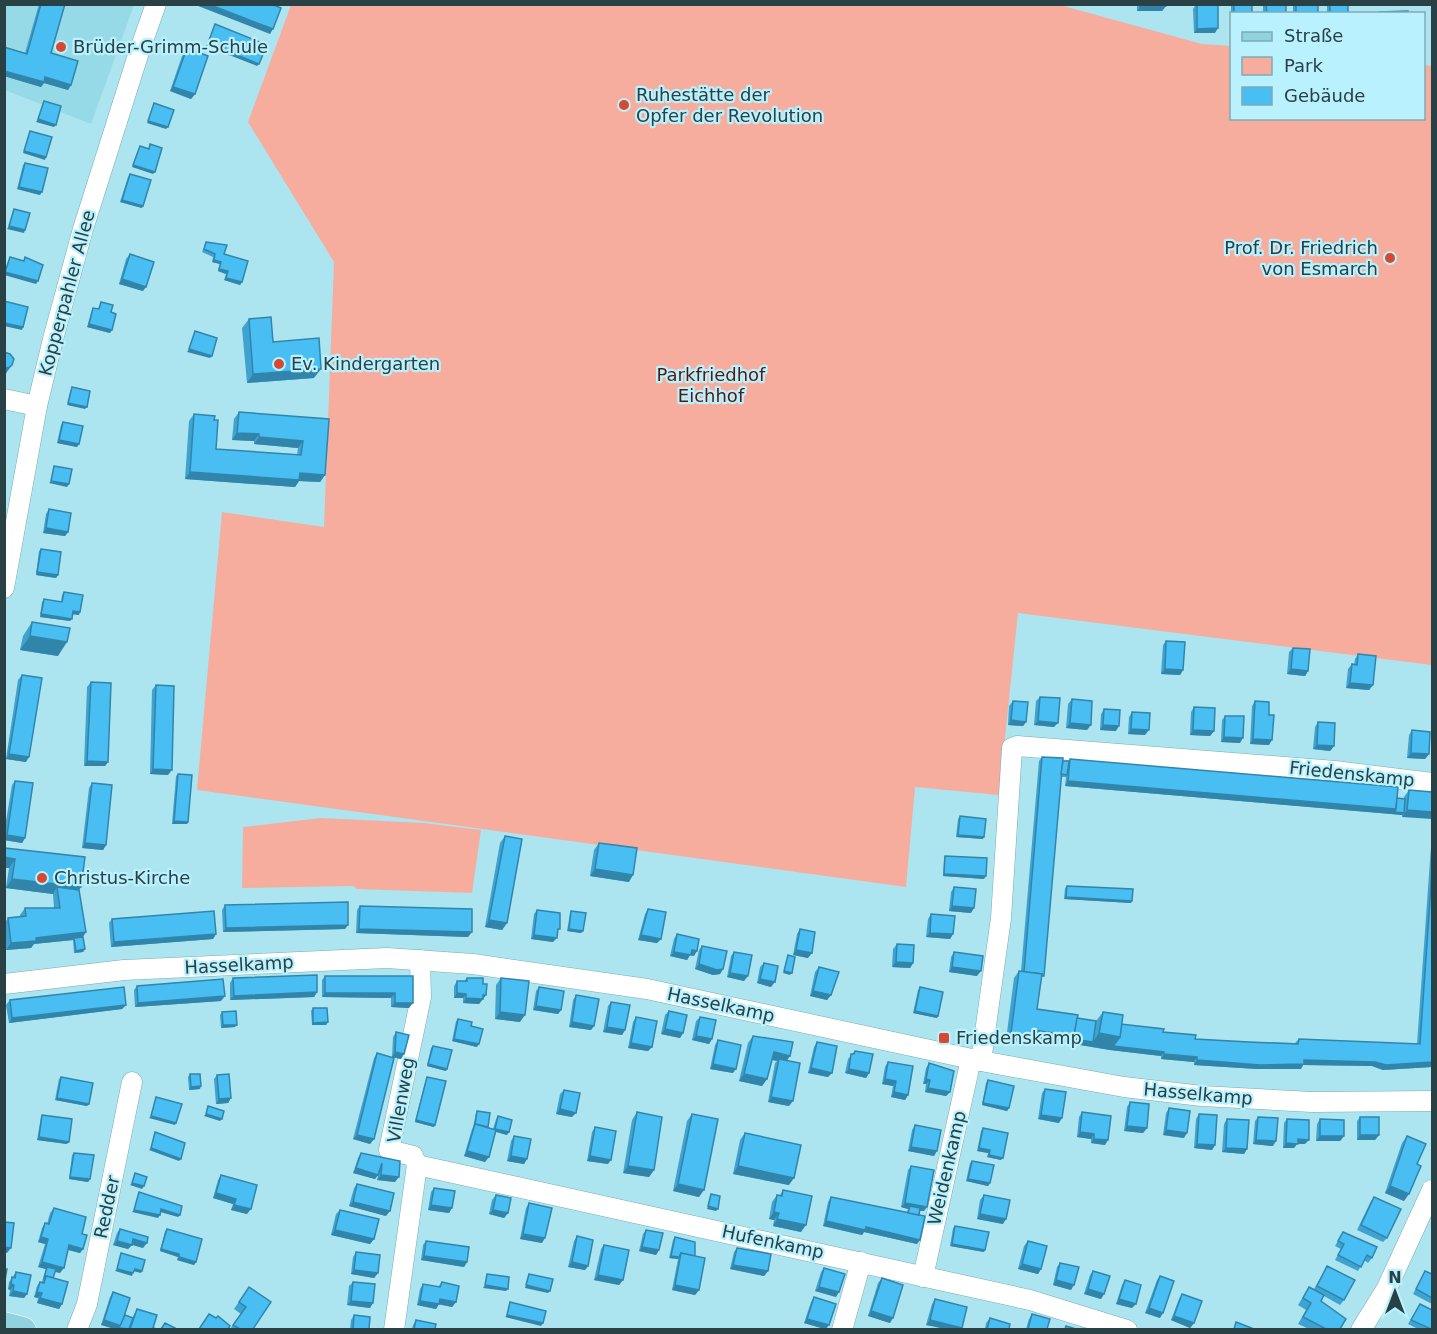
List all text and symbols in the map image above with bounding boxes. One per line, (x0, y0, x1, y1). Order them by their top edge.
legend (1230, 12, 1425, 120)
text: Straße (1284, 25, 1343, 46)
place label: Brüder-Grimm-Schule (73, 36, 268, 57)
marker: Brüder-Grimm-Schule (54, 40, 68, 54)
text: Park (1284, 55, 1323, 76)
place label: Ruhestätte der Opfer der Revolution (636, 84, 823, 126)
text: Gebäude (1284, 85, 1365, 106)
marker: Ruhestätte der Opfer der Revolution (617, 98, 631, 112)
street label: Kopperpahler Allee (34, 208, 99, 378)
place label: Prof. Dr. Friedrich von Esmarch (1224, 237, 1378, 279)
marker: Prof. Dr. Friedrich von Esmarch (1383, 251, 1397, 265)
place label: Ev. Kindergarten (291, 353, 440, 374)
marker: Ev. Kindergarten (272, 357, 286, 371)
park label: Parkfriedhof Eichhof (657, 364, 766, 406)
street label: Friedenskamp (1288, 756, 1416, 791)
place label: Christus-Kirche (54, 867, 190, 888)
marker: Christus-Kirche (35, 871, 49, 885)
street label: Hasselkamp (184, 951, 294, 978)
street label: Hasselkamp (665, 983, 777, 1026)
place label: Friedenskamp (956, 1027, 1082, 1048)
marker: Friedenskamp (937, 1031, 951, 1045)
street label: Villenweg (383, 1055, 418, 1144)
street label: Hasselkamp (1143, 1078, 1254, 1109)
street label: Weidenkamp (923, 1109, 970, 1227)
street label: Redder (90, 1173, 124, 1240)
street label: Hufenkamp (720, 1220, 826, 1263)
north arrow (1365, 1262, 1425, 1322)
text: N (1388, 1268, 1402, 1287)

